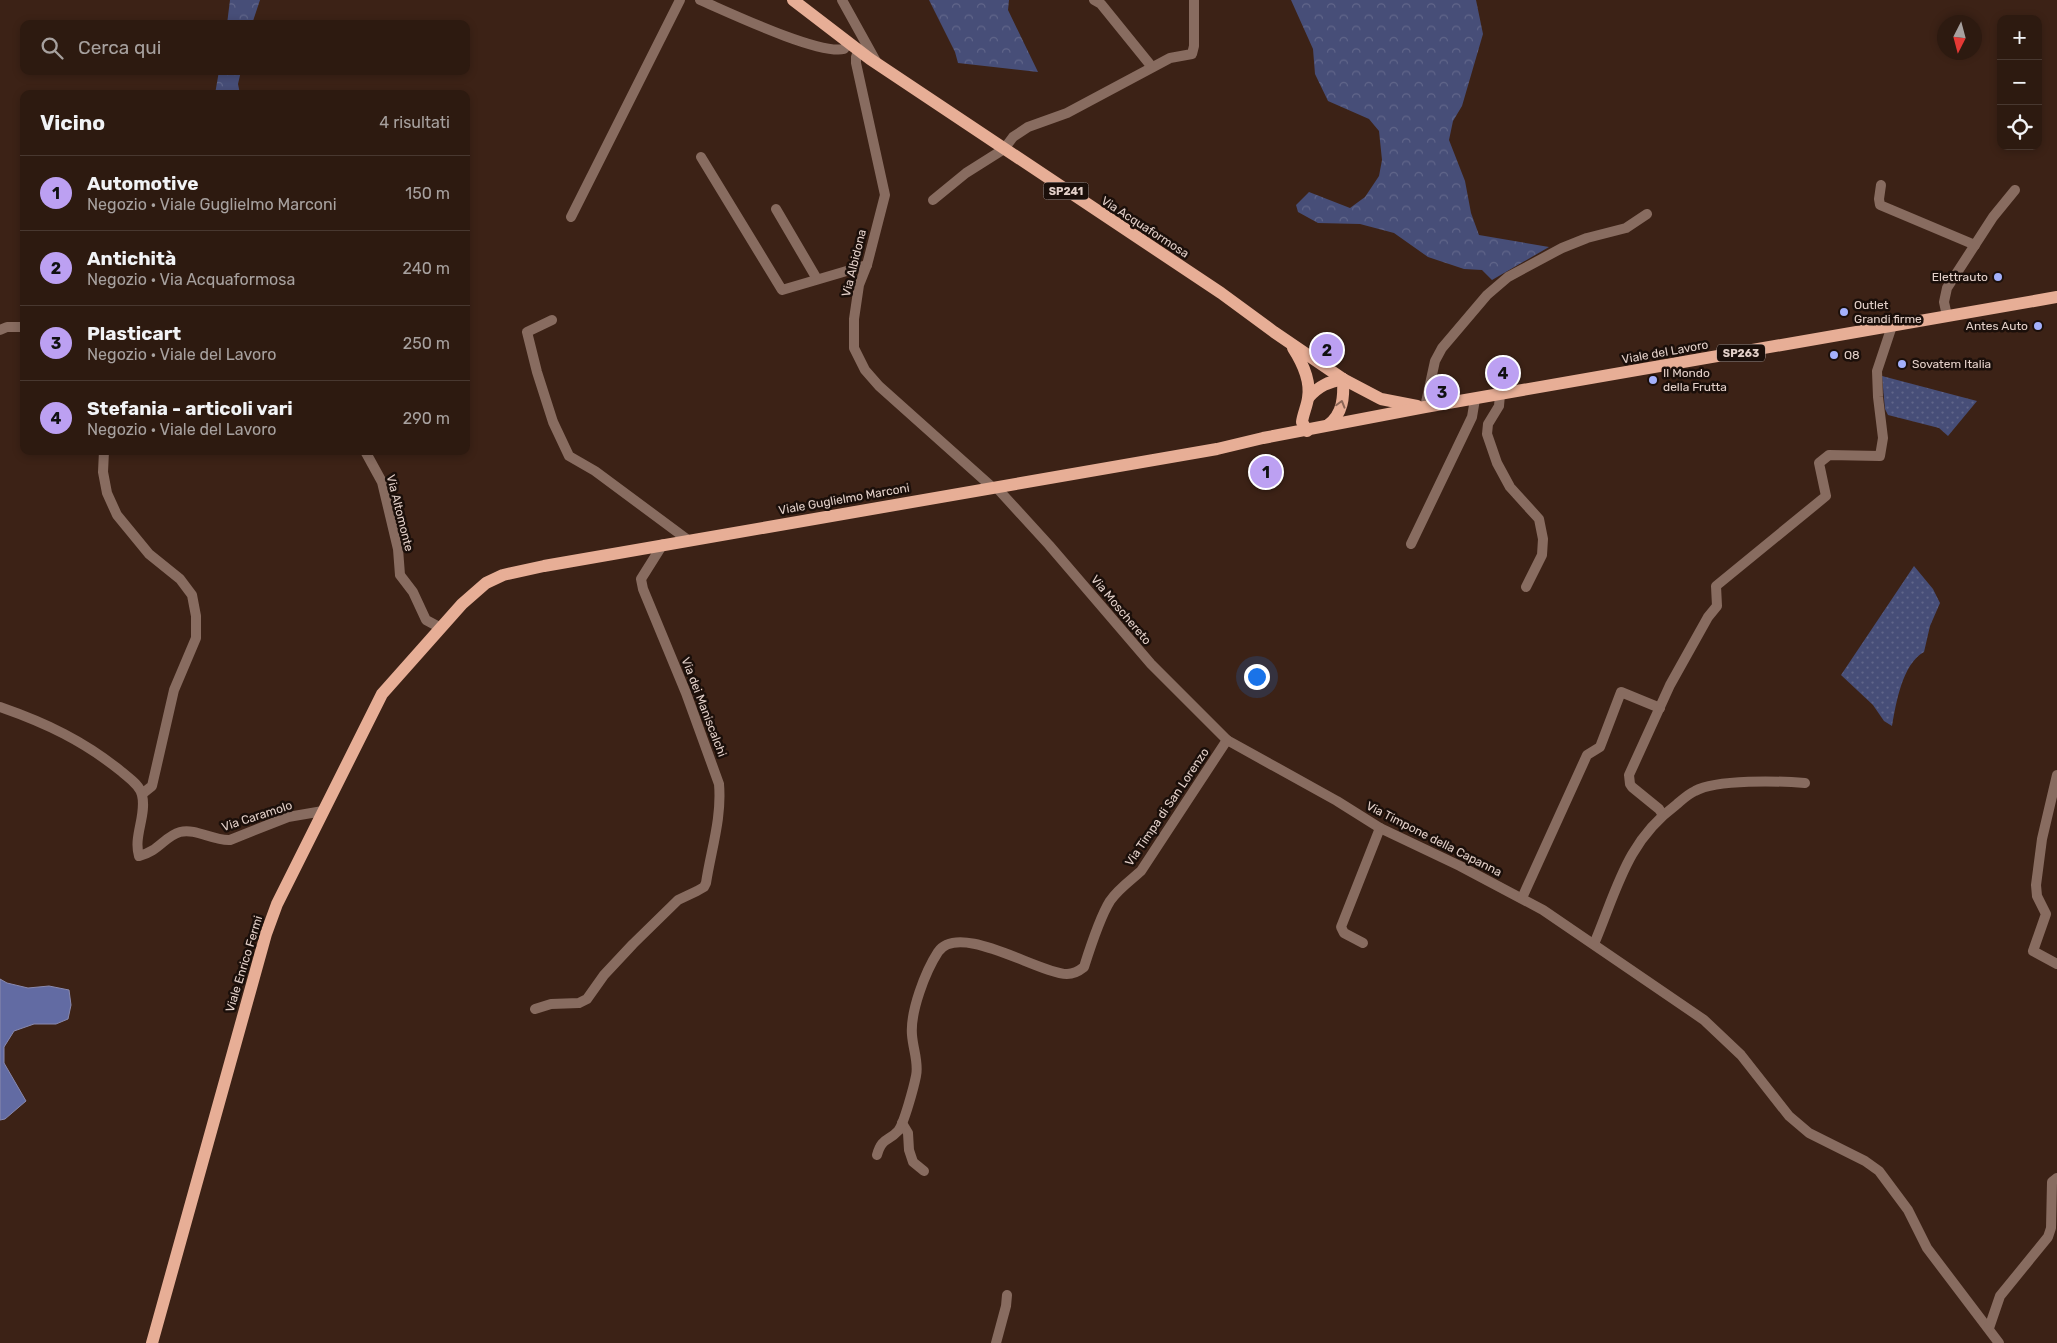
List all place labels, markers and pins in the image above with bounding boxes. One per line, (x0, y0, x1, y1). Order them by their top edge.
place label: Elettrauto (1932, 270, 1988, 284)
marker: Elettrauto (1992, 271, 2004, 283)
place label: Outlet Grandi firme (1854, 298, 1922, 326)
marker: Outlet Grandi firme (1838, 306, 1850, 318)
place label: Antes Auto (1966, 319, 2028, 333)
marker: Antes Auto (2032, 320, 2044, 332)
pin: 2 (1311, 331, 1343, 369)
place label: Q8 (1844, 348, 1860, 362)
marker: Q8 (1828, 349, 1840, 361)
pin: 4 (1487, 354, 1519, 392)
place label: Sovatem Italia (1912, 357, 1991, 371)
marker: Sovatem Italia (1896, 358, 1908, 370)
place label: Il Mondo della Frutta (1663, 366, 1727, 394)
pin: 3 (1426, 373, 1458, 411)
marker: Il Mondo della Frutta (1647, 374, 1659, 386)
pin: 1 (1250, 453, 1282, 491)

